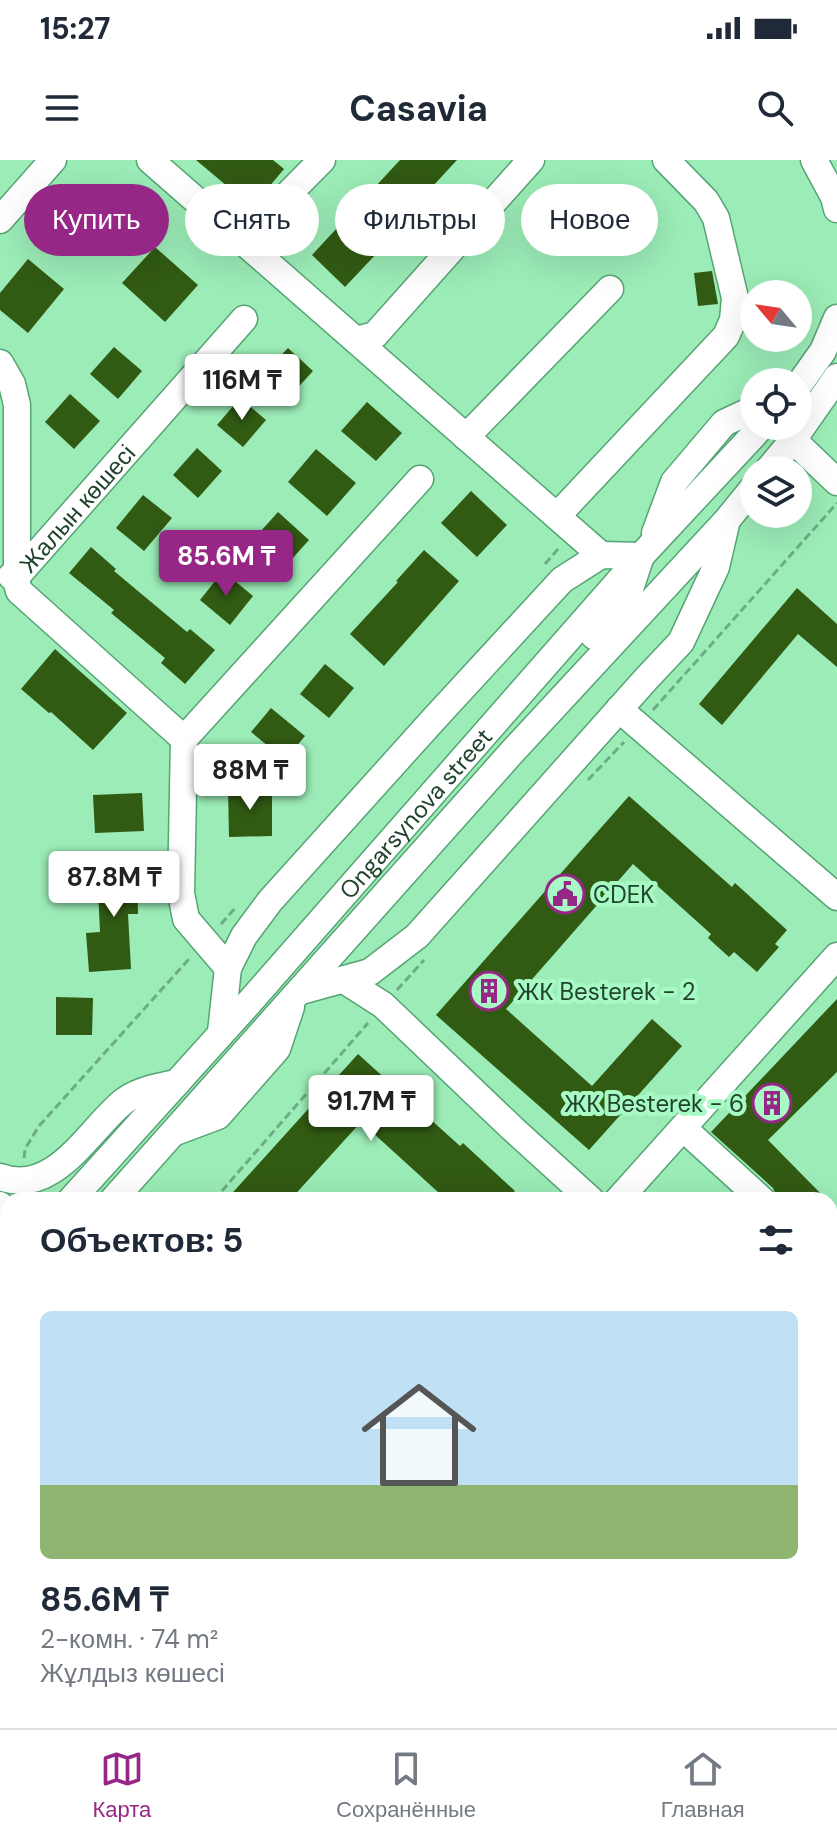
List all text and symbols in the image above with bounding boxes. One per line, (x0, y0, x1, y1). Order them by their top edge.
text: 15:27 (40, 9, 110, 48)
text: Casavia (349, 85, 488, 132)
icon: menu (40, 86, 84, 130)
icon: search (753, 86, 797, 130)
chip: Купить (24, 184, 169, 256)
chip: Снять (185, 184, 319, 256)
chip: Фильтры (335, 184, 505, 256)
chip: Новое (521, 184, 658, 256)
north arrow (740, 280, 812, 352)
map controls (740, 280, 812, 528)
pin: 116M ₸ (177, 354, 307, 422)
text: 116M ₸ (203, 363, 281, 397)
button: locate (740, 368, 812, 440)
street label: Жалын көшесі (12, 438, 142, 579)
button: layers (740, 456, 812, 528)
pin: 85.6M ₸ (152, 530, 300, 598)
text: 85.6M ₸ (177, 539, 275, 573)
street label: Ongarsynova street (332, 721, 499, 905)
pin: 88M ₸ (194, 744, 306, 812)
text: 88M ₸ (212, 753, 288, 787)
pin: 87.8M ₸ (40, 851, 188, 919)
text: 87.8M ₸ (67, 860, 161, 894)
public building icon: CDEK (544, 873, 586, 915)
place label: CDEK (593, 879, 654, 910)
building icon: ЖК Besterek - 2 (468, 970, 510, 1012)
place label: ЖК Besterek - 2 (517, 976, 696, 1007)
pin: 91.7M ₸ (297, 1075, 445, 1143)
building icon: ЖК Besterek - 6 (751, 1082, 793, 1124)
text: 91.7M ₸ (327, 1084, 415, 1118)
place label: ЖК Besterek - 6 (564, 1088, 744, 1119)
text: Объектов: 5 (40, 1218, 243, 1263)
icon: filters (754, 1218, 798, 1262)
icon: home (347, 1363, 491, 1507)
text: 85.6M ₸ (40, 1577, 168, 1622)
text: 2-комн. · 74 m² (40, 1622, 218, 1656)
text: Жұлдыз көшесі (40, 1656, 225, 1690)
tab: Карта (92, 1747, 151, 1824)
tab: Сохранённые (336, 1747, 476, 1824)
tab: Главная (661, 1747, 745, 1824)

